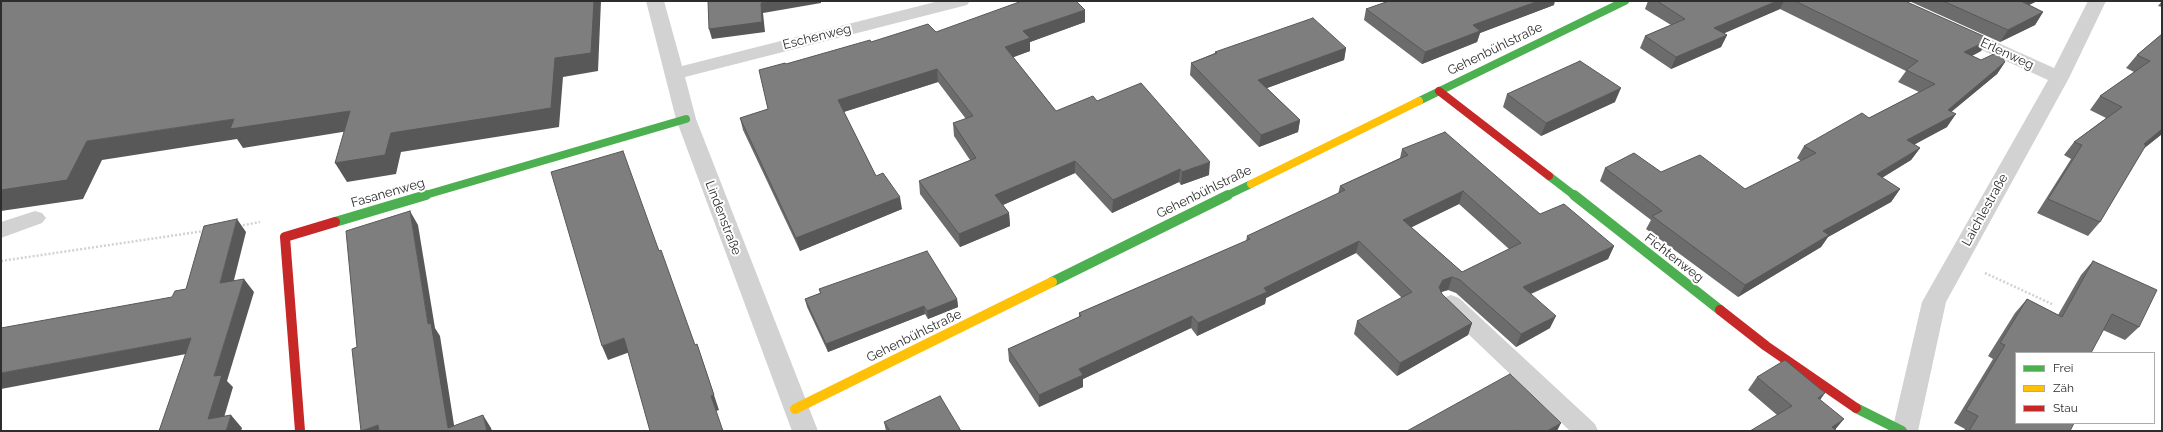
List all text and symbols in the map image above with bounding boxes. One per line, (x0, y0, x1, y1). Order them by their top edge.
street label: Gehenbühlstraße (1445, 19, 1545, 79)
street label: Eschenweg (781, 21, 853, 53)
street label: Erlenweg (1978, 35, 2036, 73)
street label: Gehenbühlstraße (1154, 162, 1254, 222)
street label: Laichlestraße (1959, 171, 2011, 249)
street label: Fasanenweg (349, 175, 427, 211)
street label: Lindenstraße (702, 179, 744, 257)
street label: Fichtenweg (1641, 230, 1707, 286)
street label: Gehenbühlstraße (864, 306, 964, 366)
legend (2015, 352, 2155, 424)
text: Frei (2053, 361, 2073, 375)
text: Zäh (2053, 381, 2074, 395)
text: Stau (2053, 401, 2078, 415)

